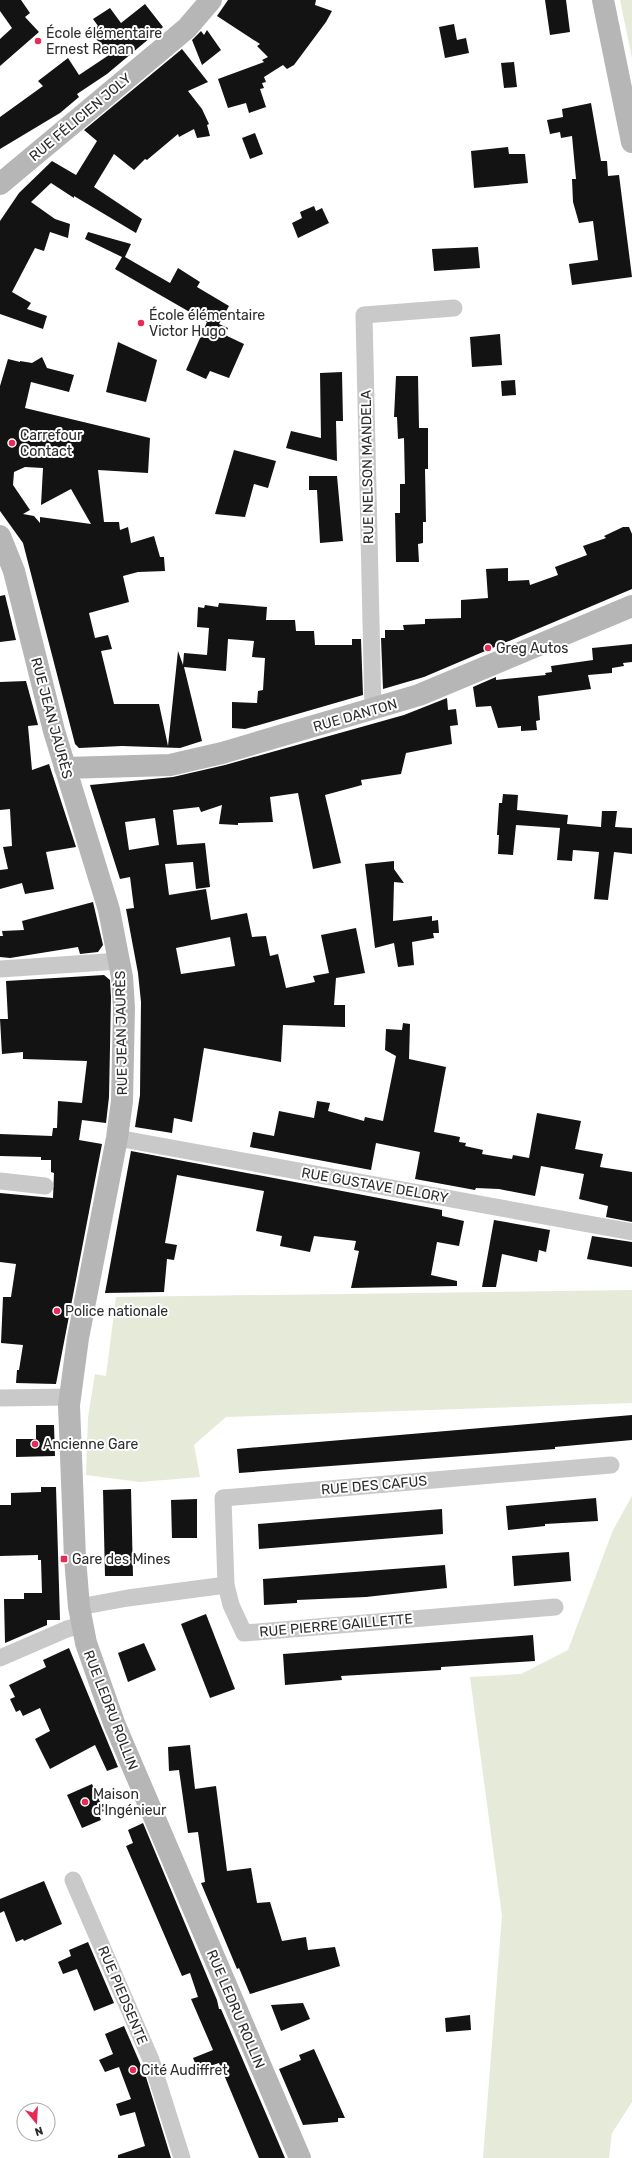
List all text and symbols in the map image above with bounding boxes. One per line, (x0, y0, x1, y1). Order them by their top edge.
place label: École élémentaire Ernest Renan (46, 24, 162, 58)
marker: École élémentaire Ernest Renan (33, 36, 43, 46)
street label: RUE FÉLICIEN JOLY (25, 69, 135, 165)
place label: École élémentaire Victor Hugo (149, 306, 265, 340)
marker: École élémentaire Victor Hugo (136, 318, 146, 328)
street label: RUE NELSON MANDELA (358, 389, 377, 544)
place label: Carrefour Contact (20, 427, 83, 460)
marker: Carrefour Contact (7, 438, 17, 448)
place label: Greg Autos (496, 640, 568, 657)
marker: Greg Autos (483, 643, 493, 653)
street label: RUE JEAN JAURÈS (27, 655, 77, 781)
street label: RUE DANTON (311, 695, 399, 736)
street label: RUE JEAN JAURÈS (111, 970, 131, 1096)
street label: RUE GUSTAVE DELORY (300, 1164, 450, 1207)
place label: Police nationale (65, 1303, 168, 1320)
marker: Police nationale (52, 1306, 62, 1316)
place label: Ancienne Gare (43, 1436, 139, 1453)
marker: Ancienne Gare (30, 1439, 40, 1449)
street label: RUE DES CAFUS (320, 1472, 428, 1499)
place label: Gare des Mines (72, 1551, 170, 1568)
marker: Gare des Mines (59, 1554, 69, 1564)
street label: RUE PIERRE GAILLETTE (259, 1610, 413, 1641)
street label: RUE LEDRU ROLLIN (80, 1648, 141, 1773)
place label: Maison d'Ingénieur (93, 1786, 167, 1819)
marker: Maison d'Ingénieur (80, 1797, 90, 1807)
street label: RUE PIEDSENTE (94, 1943, 151, 2047)
street label: RUE LEDRU ROLLIN (203, 1947, 268, 2071)
place label: Cité Audiffret (141, 2062, 228, 2079)
marker: Cité Audiffret (128, 2065, 138, 2075)
north arrow (16, 2102, 56, 2142)
text: N (33, 2124, 45, 2138)

